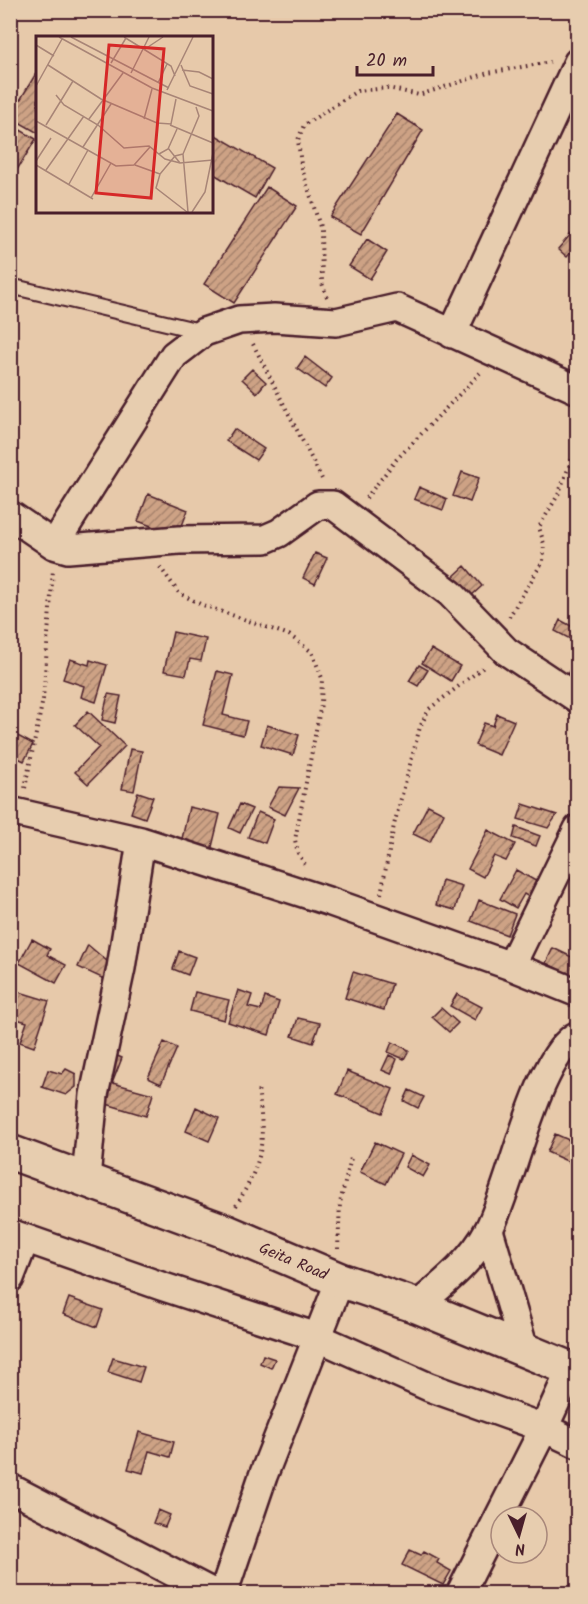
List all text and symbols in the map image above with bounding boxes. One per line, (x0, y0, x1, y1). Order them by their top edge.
inset map (36, 36, 213, 213)
scale bar (357, 39, 434, 77)
text: 20 m (366, 47, 407, 76)
street label: Geita Road (255, 1236, 333, 1288)
north arrow (489, 1505, 549, 1565)
text: N (514, 1536, 526, 1561)

